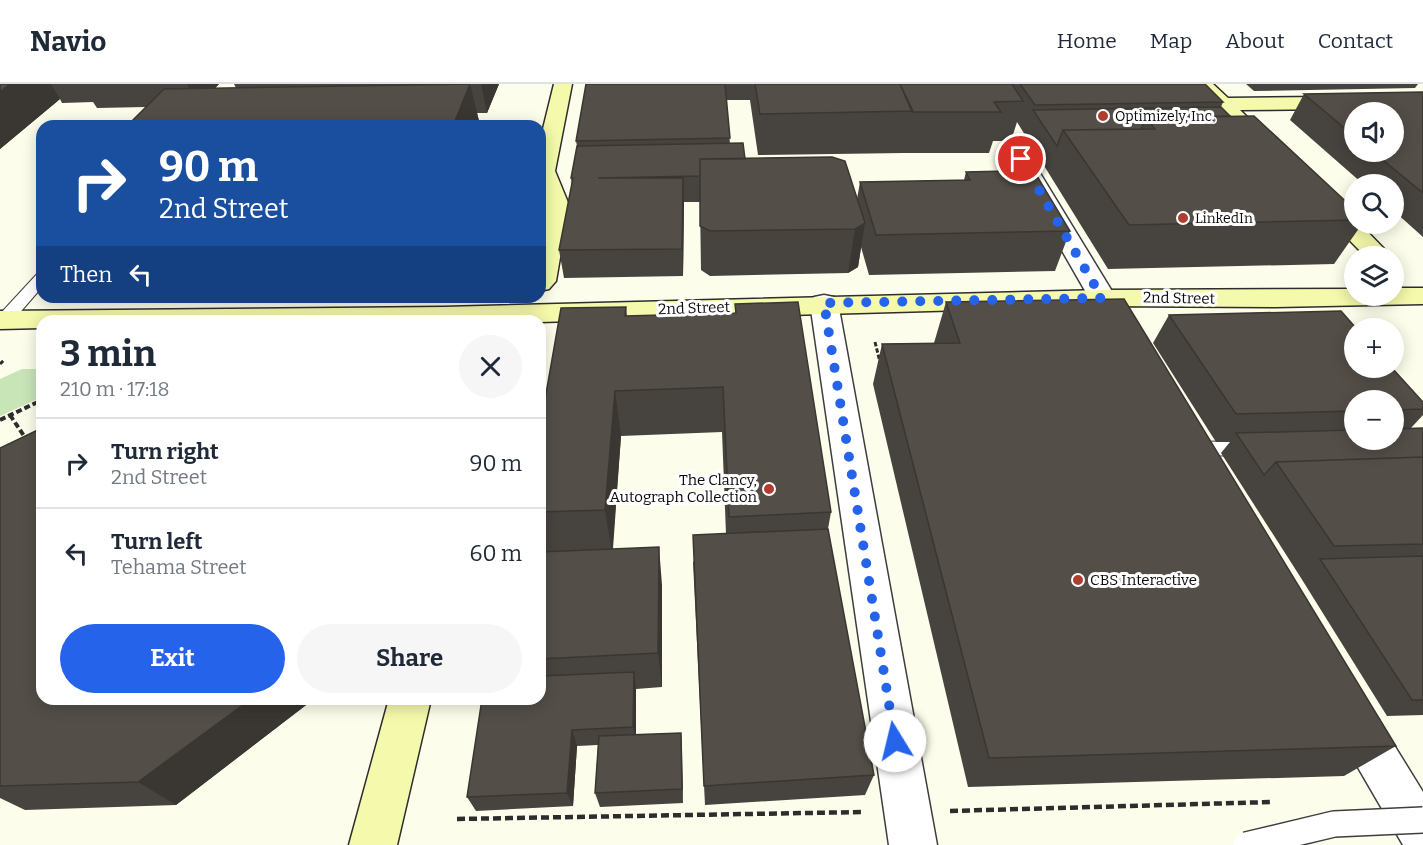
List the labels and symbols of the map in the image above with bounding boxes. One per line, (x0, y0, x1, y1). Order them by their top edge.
place label: Optimizely, Inc. (1115, 108, 1215, 125)
marker: Optimizely, Inc. (1096, 109, 1110, 123)
pin (995, 133, 1046, 184)
place label: LinkedIn (1195, 210, 1253, 227)
marker: LinkedIn (1176, 211, 1190, 225)
street label: 2nd Street (1143, 288, 1216, 308)
street label: 2nd Street (658, 298, 731, 318)
place label: The Clancy, Autograph Collection (610, 471, 758, 506)
marker: The Clancy, Autograph Collection (762, 482, 776, 496)
place label: CBS Interactive (1090, 571, 1197, 589)
marker: CBS Interactive (1071, 573, 1085, 587)
position arrow (863, 709, 927, 773)

